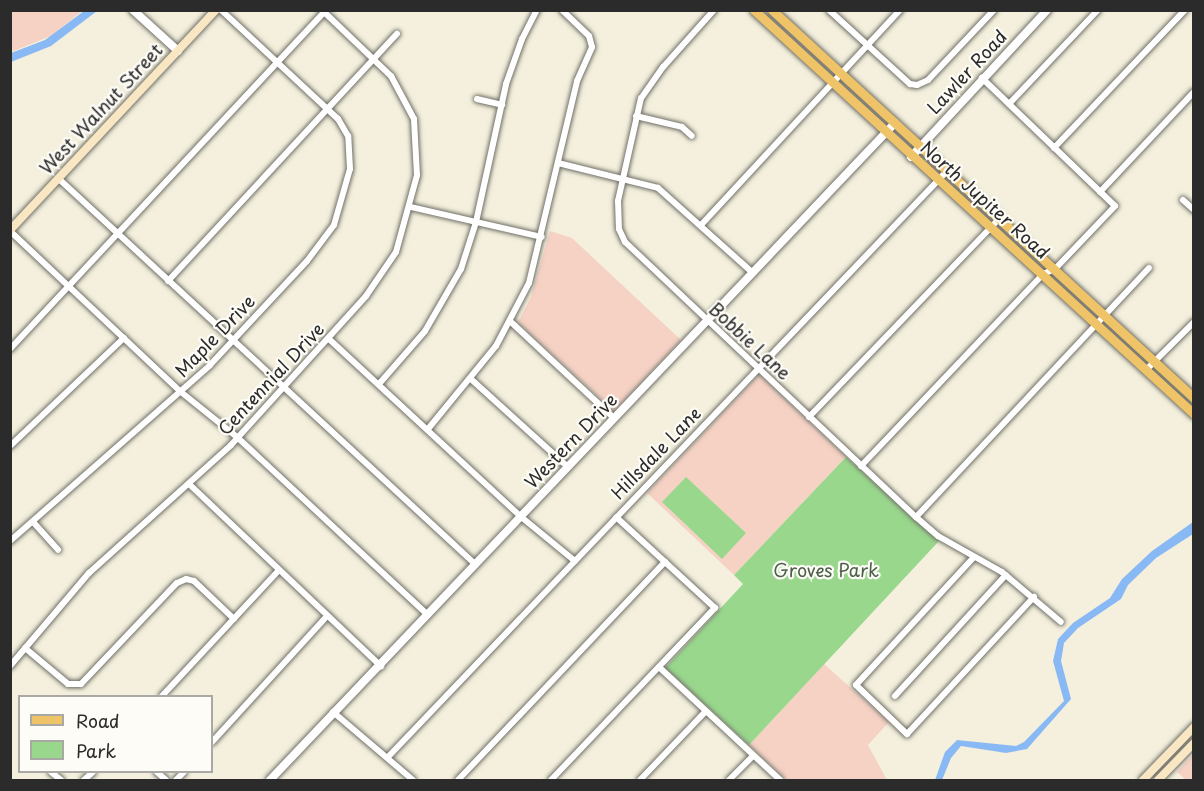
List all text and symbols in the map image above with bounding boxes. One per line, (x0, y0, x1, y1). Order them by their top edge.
street label: Lawler Road (922, 25, 1012, 119)
street label: West Walnut Street (36, 40, 166, 178)
street label: North Jupiter Road (916, 136, 1054, 264)
street label: Maple Drive (171, 291, 259, 381)
street label: Bobbie Lane (704, 297, 796, 385)
street label: Centennial Drive (213, 318, 329, 440)
street label: Western Drive (520, 389, 622, 493)
street label: Hillsdale Lane (606, 402, 706, 504)
park label: Groves Park (773, 559, 879, 581)
legend (18, 695, 213, 773)
text: Road (76, 707, 120, 734)
text: Park (76, 737, 116, 764)

